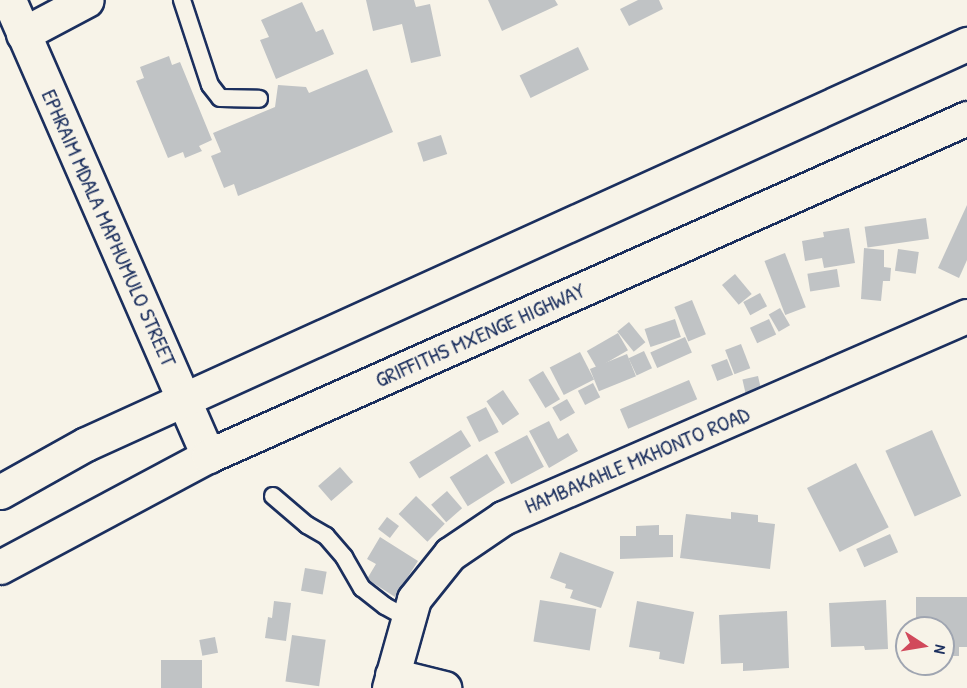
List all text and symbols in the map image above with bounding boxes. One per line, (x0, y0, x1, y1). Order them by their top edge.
street label: EPHRAIM MDALA MAPHUMULO STREET (36, 85, 182, 371)
street label: GRIFFITHS MXENGE HIGHWAY (371, 277, 589, 393)
street label: HAMBAKAHLE MKHONTO ROAD (521, 401, 753, 519)
north arrow (895, 616, 955, 676)
text: N (929, 643, 952, 656)

